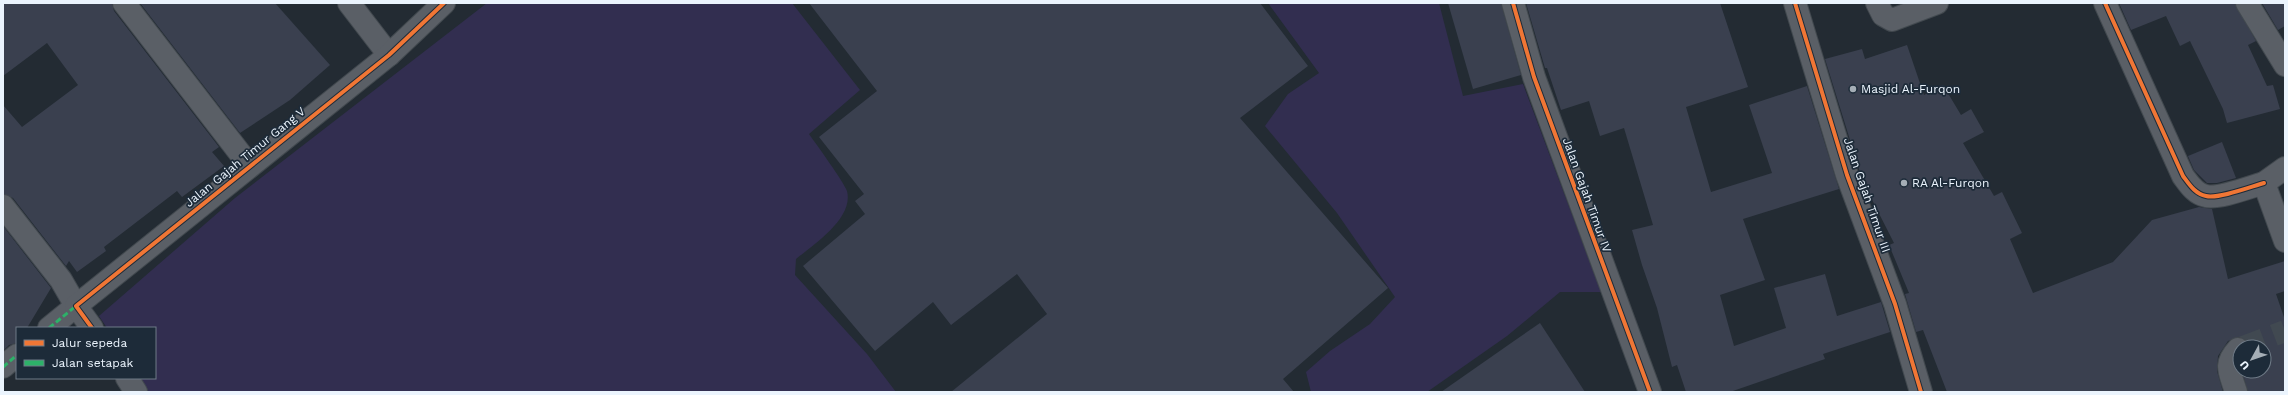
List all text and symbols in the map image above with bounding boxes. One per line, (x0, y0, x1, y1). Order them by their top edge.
place label: Masjid Al-Furqon (1861, 82, 1960, 96)
marker: Masjid Al-Furqon (1848, 84, 1858, 94)
street label: Jalan Gajah Timur Gang V (182, 104, 308, 210)
street label: Jalan Gajah Timur IV (1560, 136, 1614, 255)
street label: Jalan Gajah Timur III (1841, 136, 1893, 254)
place label: RA Al-Furqon (1912, 176, 1989, 190)
marker: RA Al-Furqon (1899, 178, 1909, 188)
legend (16, 327, 156, 379)
text: Jalur sepeda (52, 336, 127, 350)
north arrow (2232, 339, 2272, 379)
text: Jalan setapak (52, 356, 134, 370)
text: U (2237, 358, 2252, 372)

